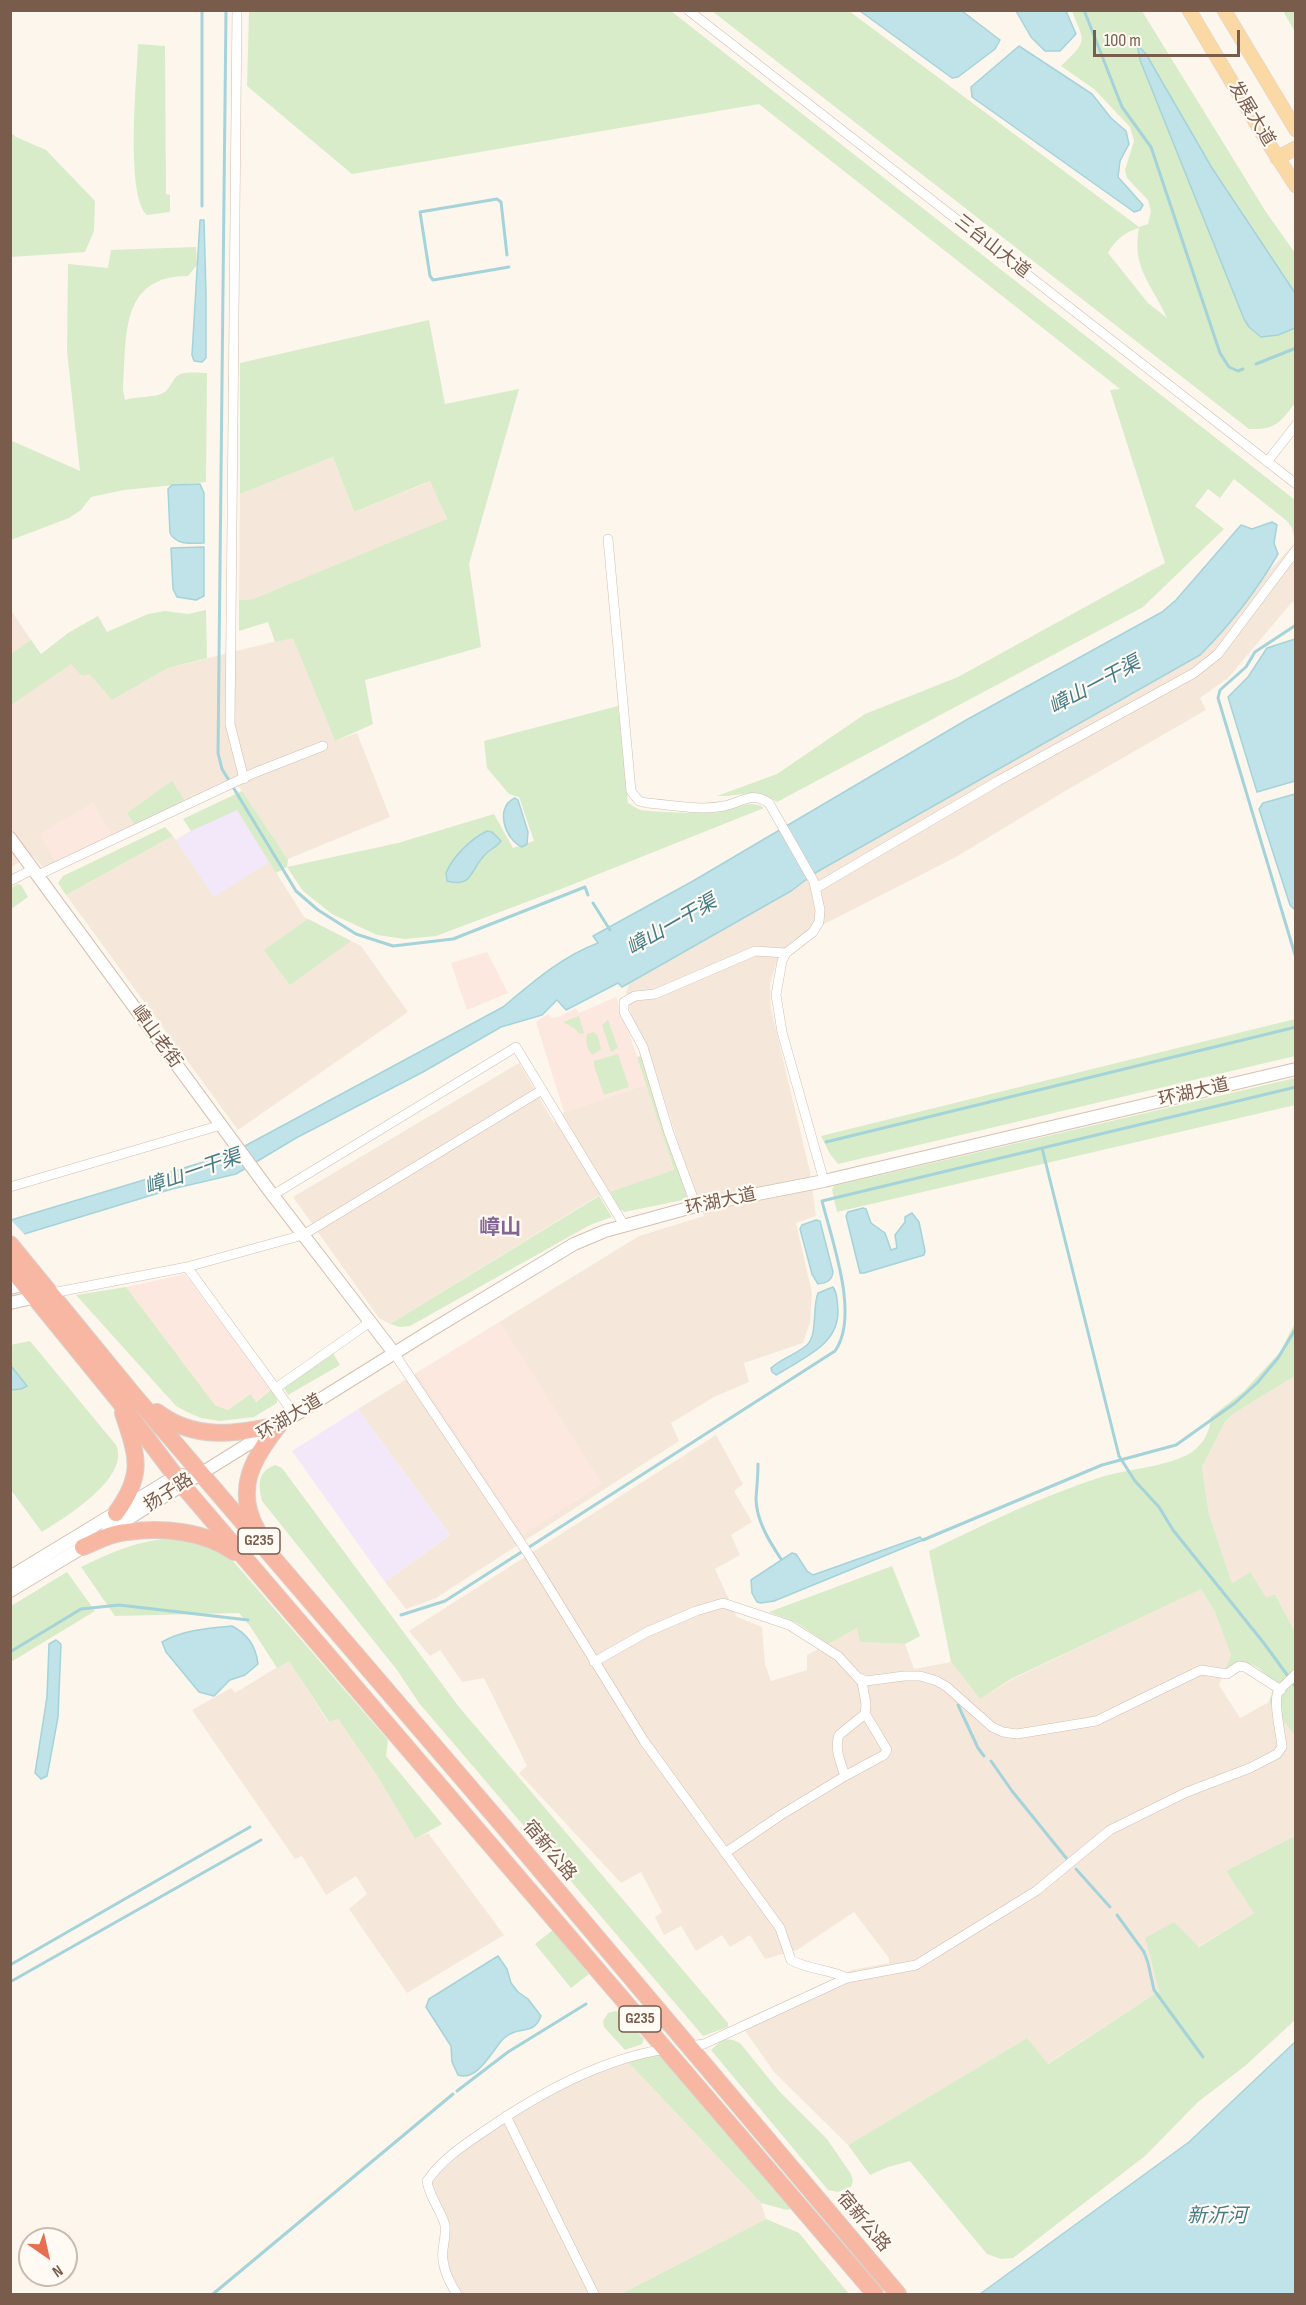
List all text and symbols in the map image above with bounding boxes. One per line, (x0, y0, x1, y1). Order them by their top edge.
scale bar (1096, 18, 1243, 56)
text: 100 m (1104, 30, 1141, 51)
street label: 发展大道 (1223, 78, 1279, 150)
street label: 三台山大道 (950, 211, 1034, 283)
water label: 嶂山一干渠 (1045, 652, 1145, 720)
water label: 嶂山一干渠 (623, 891, 721, 961)
street label: 嶂山老街 (126, 1002, 186, 1072)
street label: 环湖大道 (1156, 1074, 1232, 1112)
water label: 嶂山一干渠 (142, 1145, 244, 1201)
street label: 环湖大道 (684, 1184, 758, 1220)
district label: 嶂山 (479, 1216, 521, 1242)
street label: 环湖大道 (254, 1390, 326, 1446)
street label: 扬子路 (140, 1469, 198, 1517)
road number: G235 (238, 1528, 280, 1554)
street label: 宿新公路 (518, 1816, 580, 1886)
road number: G235 (619, 2006, 661, 2032)
street label: 宿新公路 (832, 2187, 894, 2257)
water label: 新沂河 (1187, 2205, 1247, 2229)
north arrow (18, 2227, 78, 2287)
text: N (48, 2260, 66, 2281)

